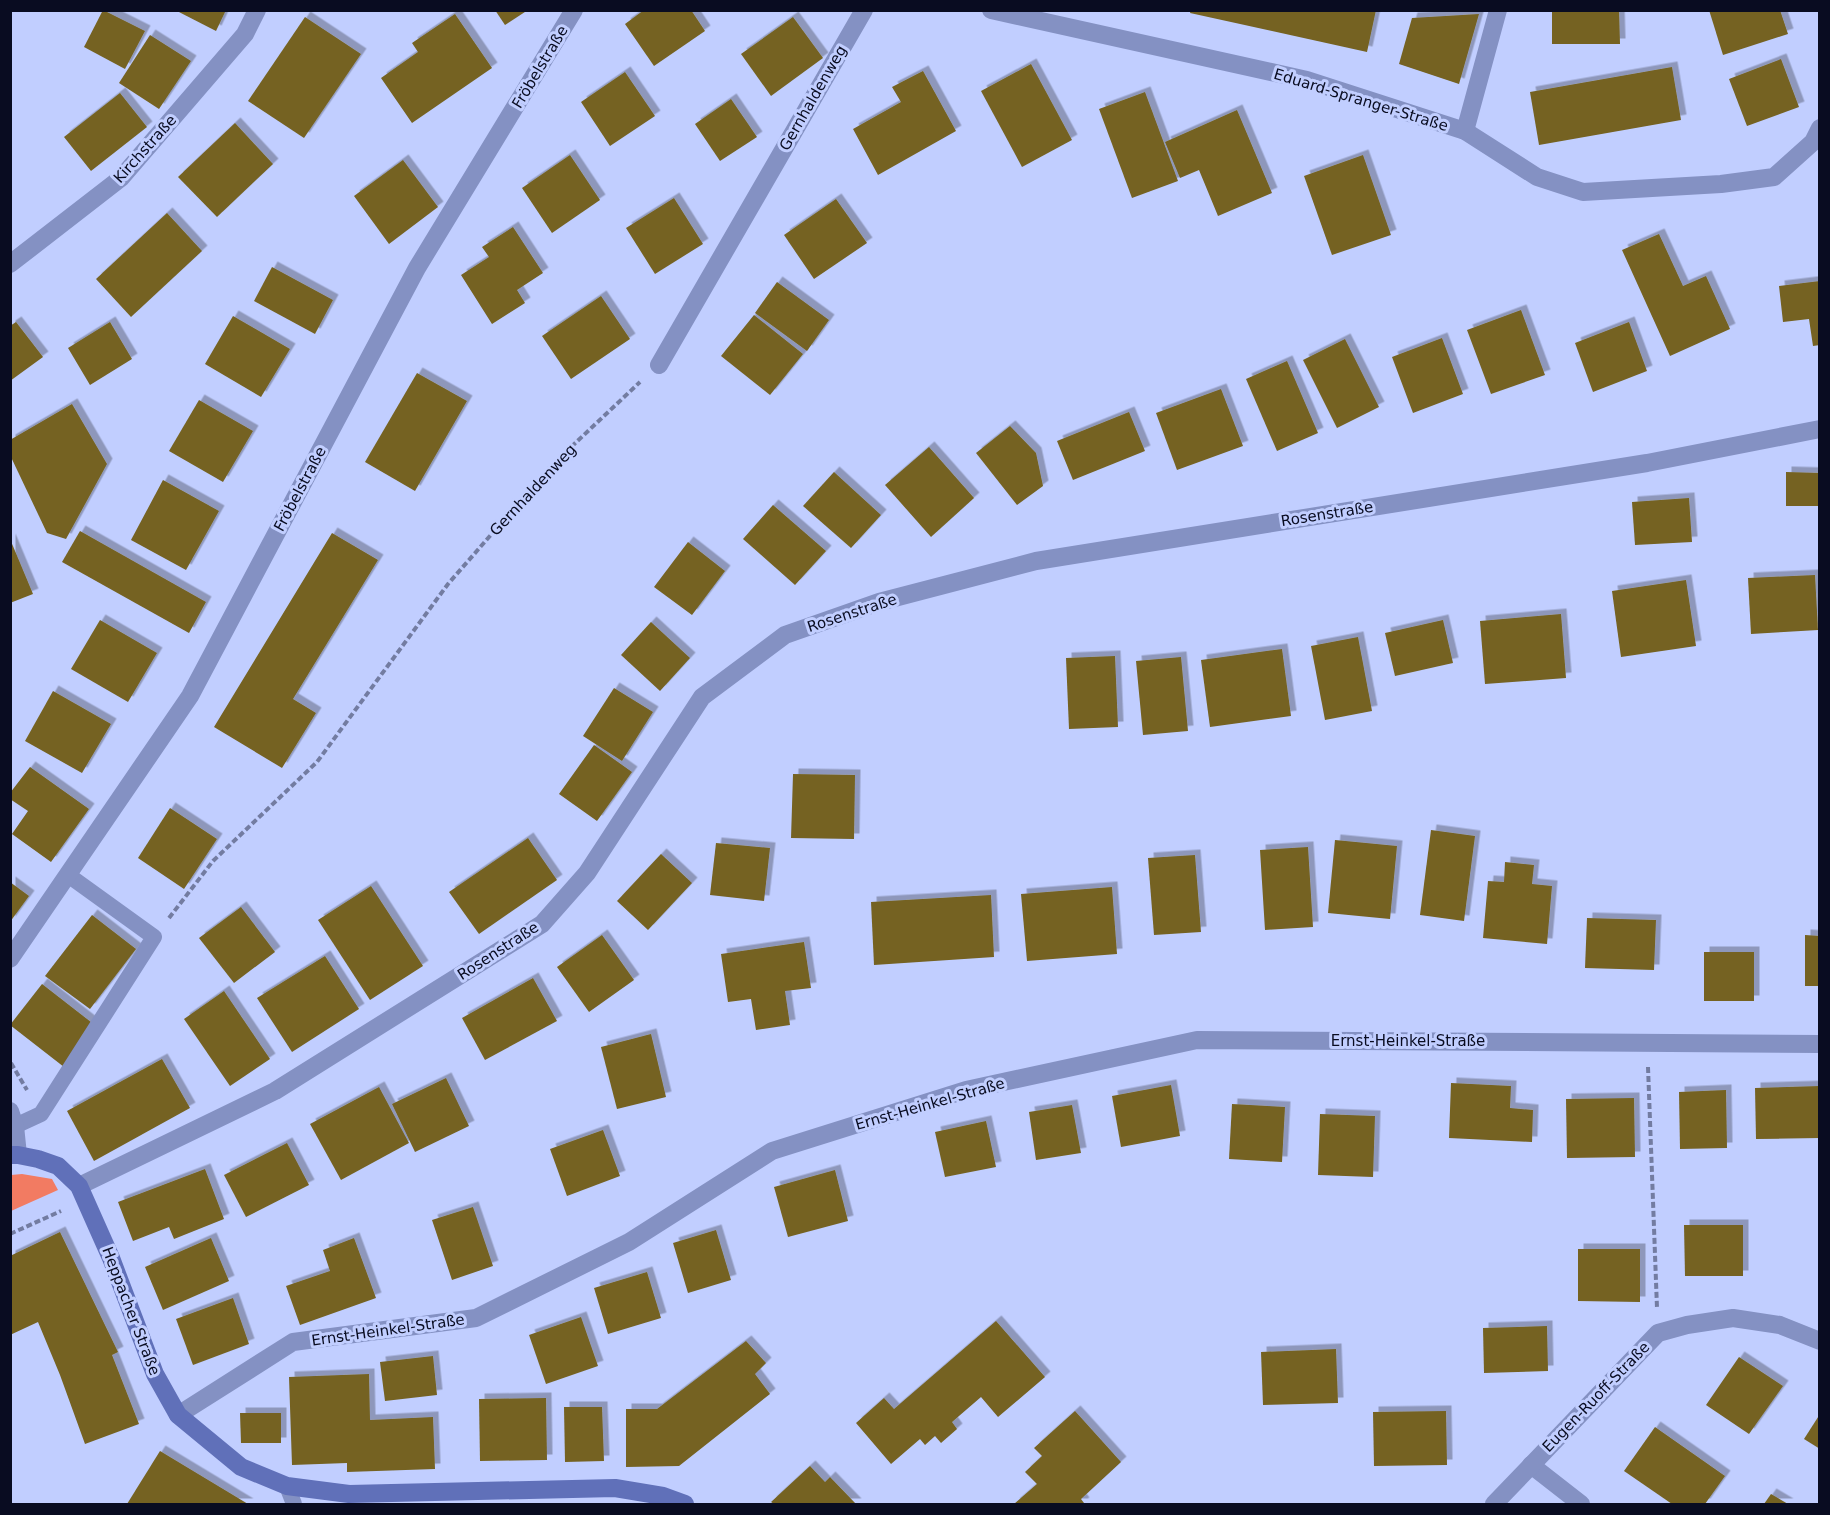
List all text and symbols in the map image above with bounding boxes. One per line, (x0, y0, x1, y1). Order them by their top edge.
street label: Fröbelstraße (508, 22, 572, 112)
street label: Gernhaldenweg (776, 42, 850, 154)
street label: Eduard-Spranger-Straße (1272, 65, 1450, 135)
street label: Kirchstraße (110, 111, 180, 187)
street label: Gernhaldenweg (486, 441, 580, 539)
street label: Fröbelstraße (270, 444, 330, 534)
street label: Rosenstraße (1280, 498, 1374, 530)
street label: Rosenstraße (805, 590, 899, 636)
street label: Rosenstraße (454, 918, 542, 984)
street label: Ernst-Heinkel-Straße (1331, 1032, 1485, 1050)
street label: Ernst-Heinkel-Straße (853, 1074, 1007, 1134)
street label: Heppacher Straße (98, 1244, 164, 1378)
street label: Ernst-Heinkel-Straße (310, 1310, 466, 1350)
street label: Eugen-Ruoff-Straße (1539, 1338, 1653, 1456)

